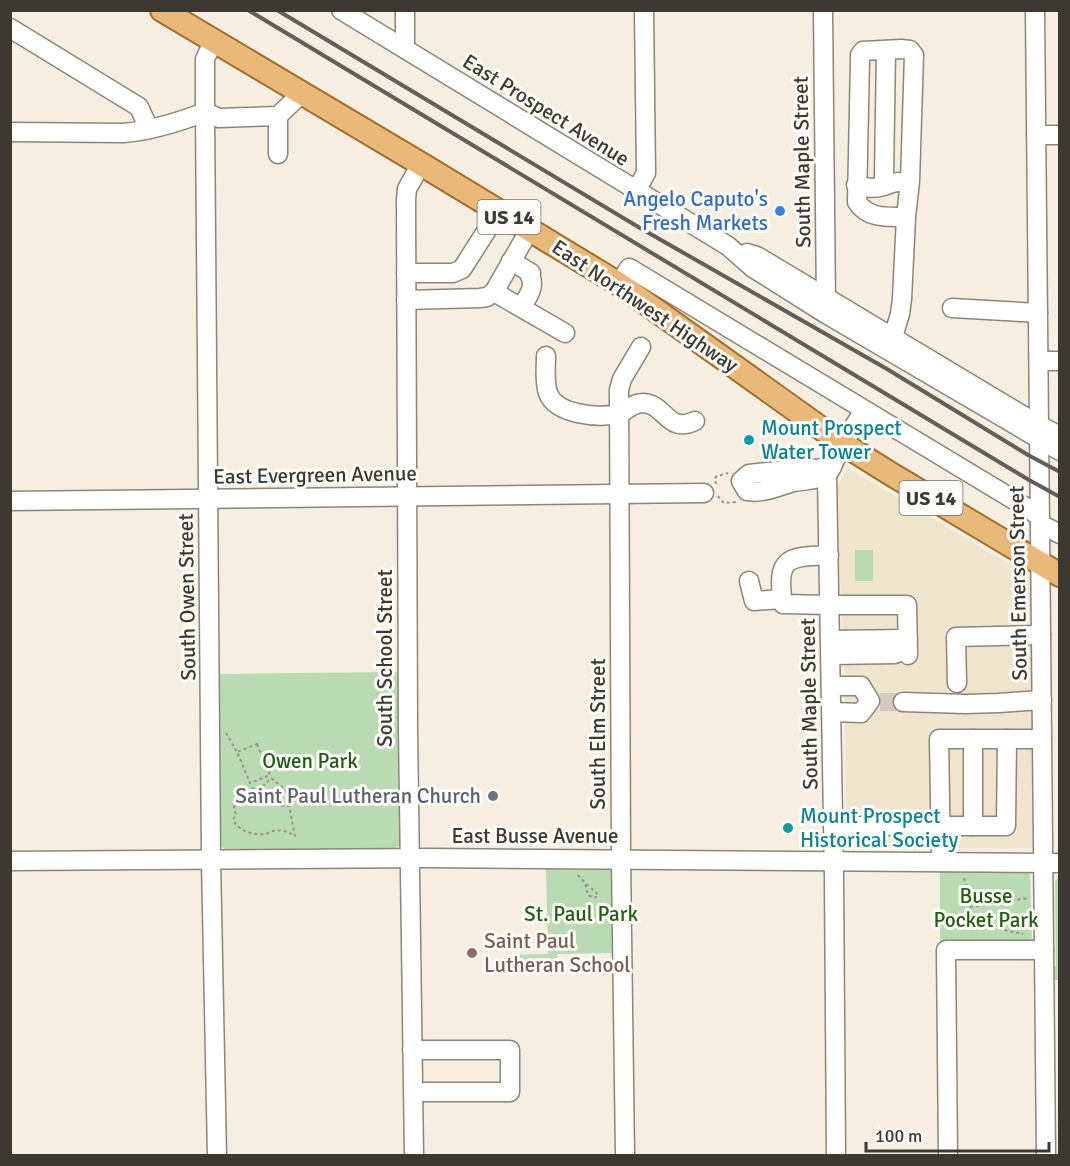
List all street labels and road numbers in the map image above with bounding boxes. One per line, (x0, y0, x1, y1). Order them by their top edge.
street label: East Prospect Avenue (458, 48, 634, 172)
street label: South Maple Street (788, 76, 816, 248)
road number: US 14 (478, 200, 540, 234)
street label: East Northwest Highway (547, 234, 743, 378)
street label: East Evergreen Avenue (213, 460, 417, 490)
road number: US 14 (900, 481, 962, 515)
street label: South Emerson Street (1003, 485, 1033, 681)
street label: South Owen Street (173, 513, 201, 681)
street label: South School Street (372, 569, 398, 747)
street label: South Maple Street (795, 618, 823, 790)
street label: South Elm Street (585, 658, 611, 810)
street label: East Busse Avenue (452, 823, 618, 849)

